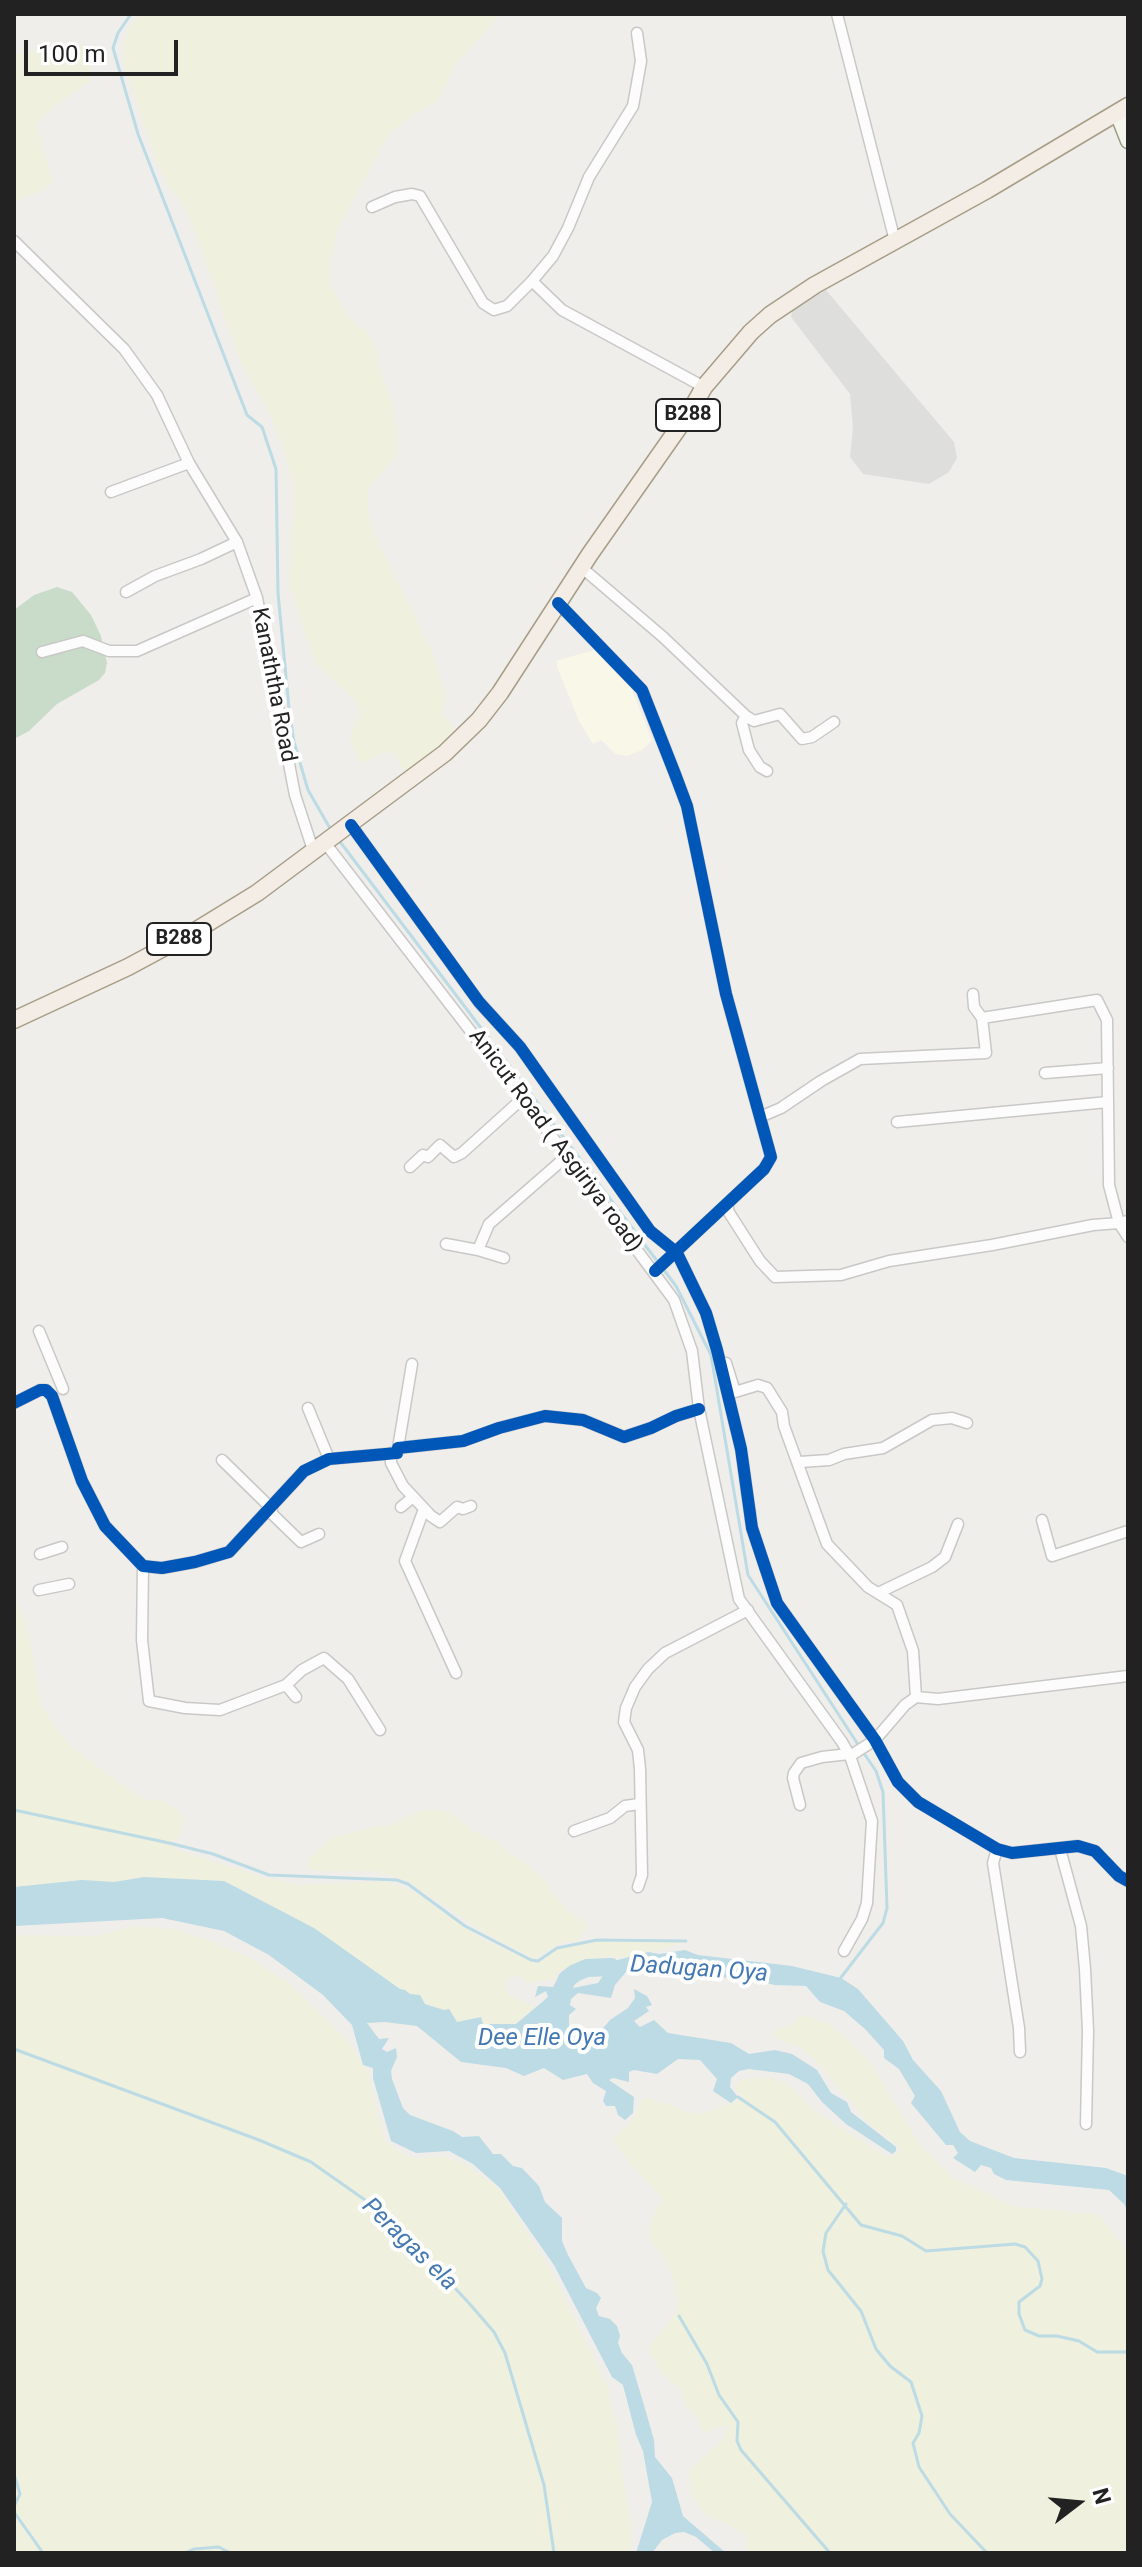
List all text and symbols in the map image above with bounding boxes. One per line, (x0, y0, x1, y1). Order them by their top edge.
scale bar (28, 24, 182, 74)
text: 100 m (38, 40, 105, 68)
road number: B288 (656, 399, 720, 431)
street label: Kanaththa Road (245, 606, 301, 764)
road number: B288 (147, 923, 211, 955)
street label: Anicut Road ( Asgiriya road) (462, 1024, 648, 1258)
water label: Dadugan Oya (629, 1951, 769, 1989)
water label: Dee Elle Oya (478, 2025, 606, 2053)
water label: Peragas ela (355, 2193, 463, 2297)
north arrow (1038, 2463, 1118, 2543)
text: N (1087, 2485, 1116, 2507)

